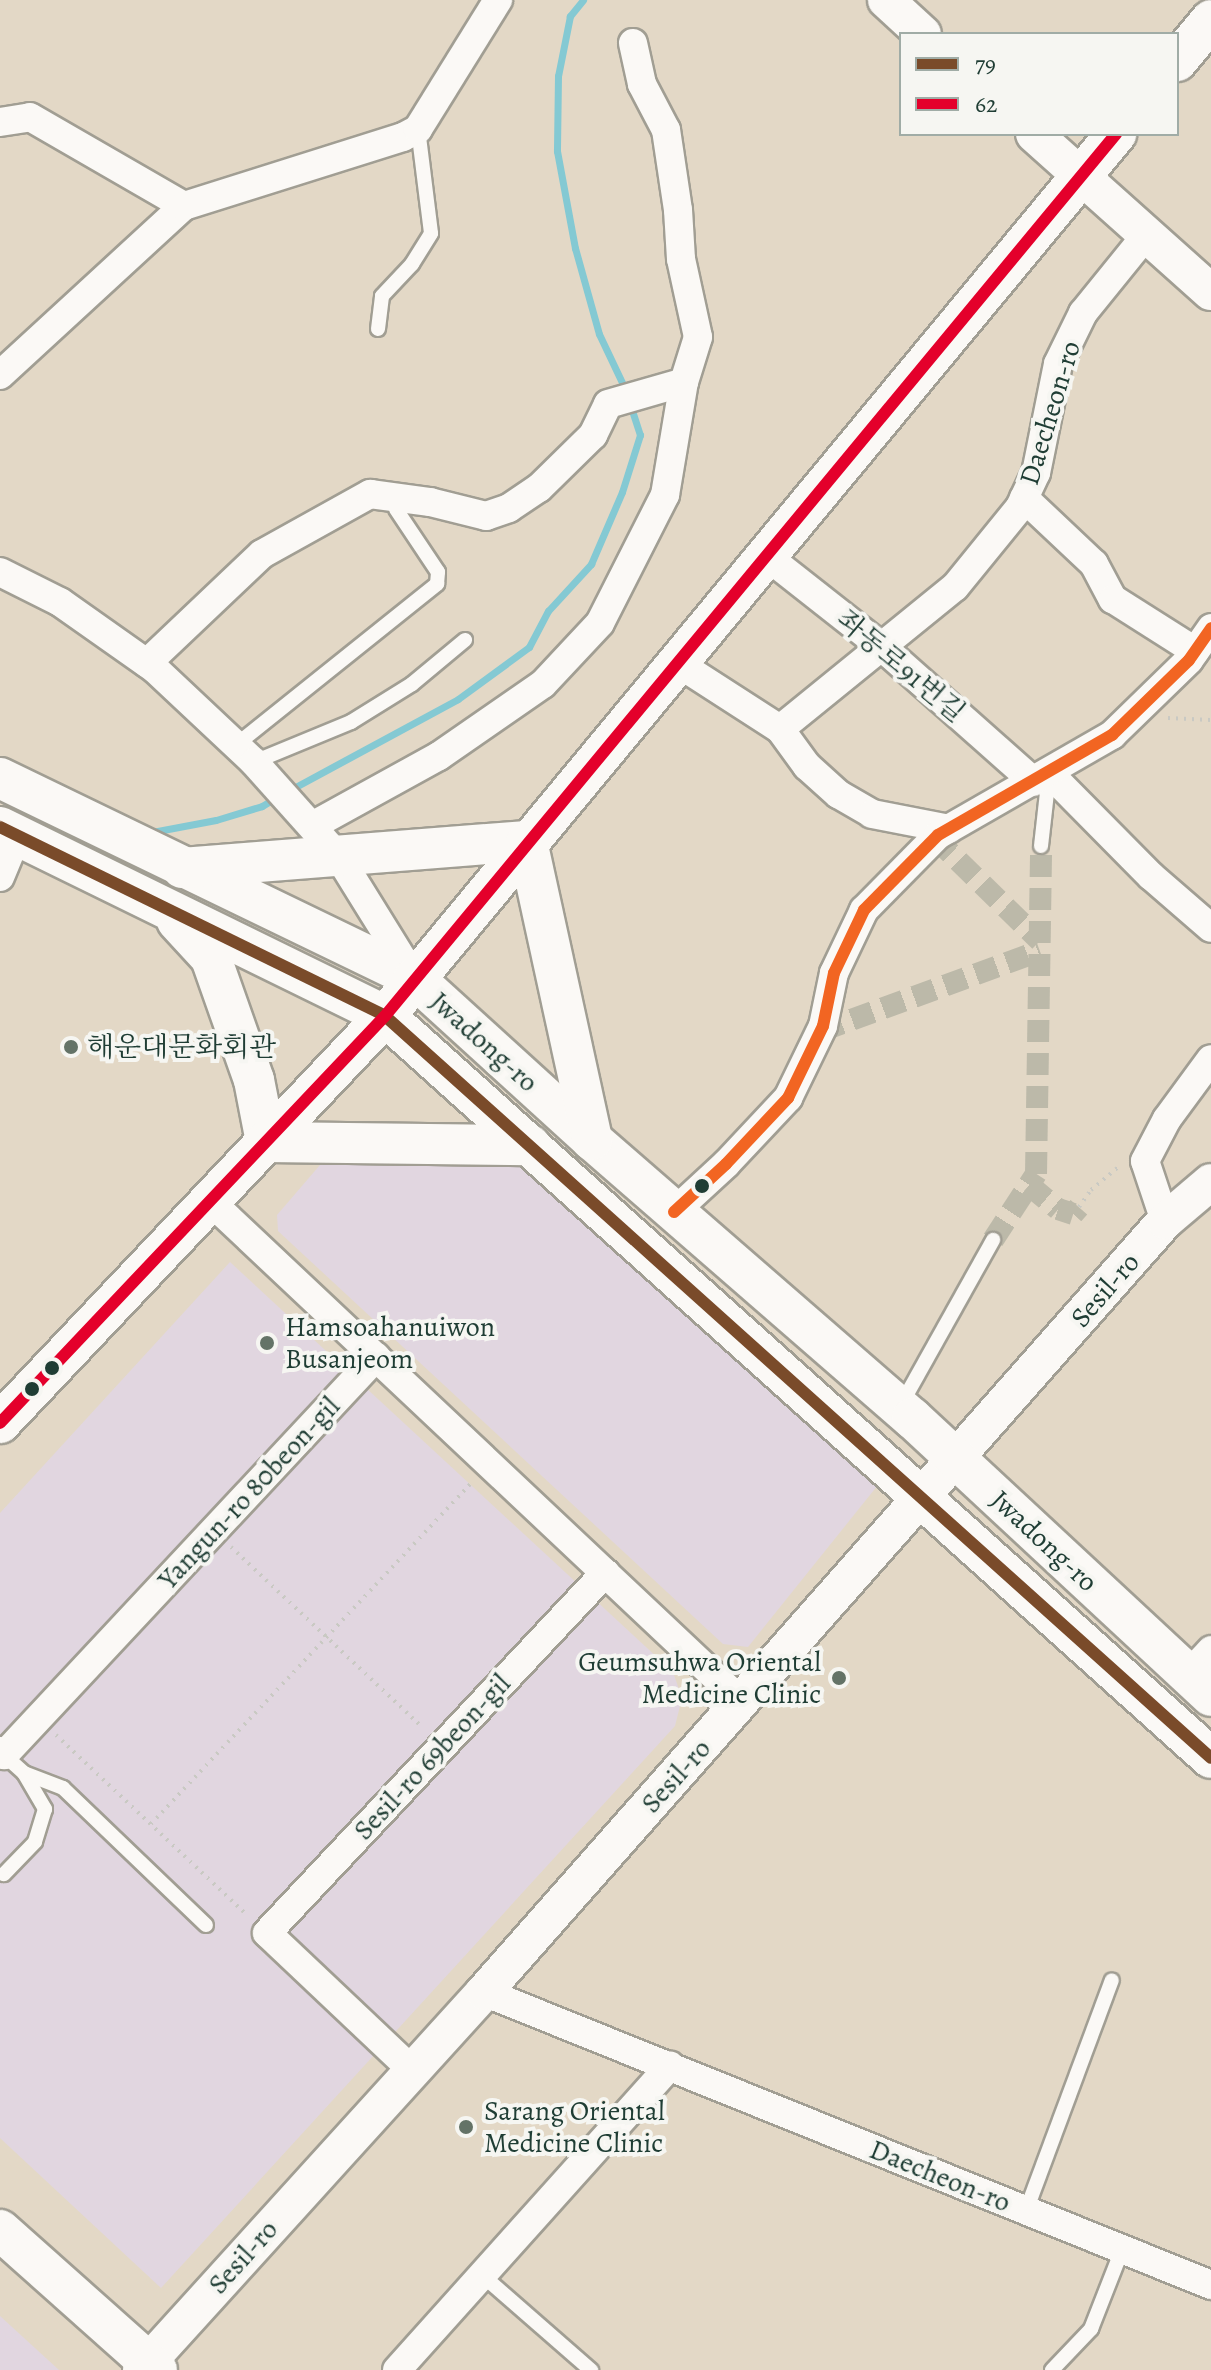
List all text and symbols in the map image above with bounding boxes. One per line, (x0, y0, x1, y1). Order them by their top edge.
legend (899, 32, 1179, 136)
text: 79 (975, 48, 996, 80)
text: 62 (975, 88, 998, 120)
street label: Daecheon-ro (1012, 337, 1088, 489)
street label: 좌동로91번길 (830, 602, 972, 730)
street label: Jwadong-ro (423, 985, 545, 1099)
place label: 해운대문화회관 (87, 1030, 276, 1064)
marker: 해운대문화회관 (62, 1038, 80, 1056)
unlabelled marker (694, 1178, 710, 1194)
street label: Sesil-ro (1064, 1246, 1146, 1334)
place label: Hamsoahanuiwon Busanjeom (285, 1310, 495, 1376)
marker: Hamsoahanuiwon Busanjeom (256, 1332, 278, 1354)
unlabelled marker (44, 1360, 60, 1376)
unlabelled marker (24, 1381, 40, 1397)
street label: Yangun-ro 80beon-gil (151, 1390, 347, 1596)
street label: Jwadong-ro (984, 1483, 1104, 1599)
place label: Geumsuhwa Oriental Medicine Clinic (578, 1645, 821, 1711)
street label: Sesil-ro 69beon-gil (347, 1667, 517, 1847)
marker: Geumsuhwa Oriental Medicine Clinic (828, 1667, 850, 1689)
street label: Sesil-ro (634, 1732, 718, 1820)
place label: Sarang Oriental Medicine Clinic (484, 2094, 665, 2160)
marker: Sarang Oriental Medicine Clinic (455, 2116, 477, 2138)
street label: Daecheon-ro (865, 2133, 1015, 2219)
street label: Sesil-ro (201, 2213, 285, 2301)

